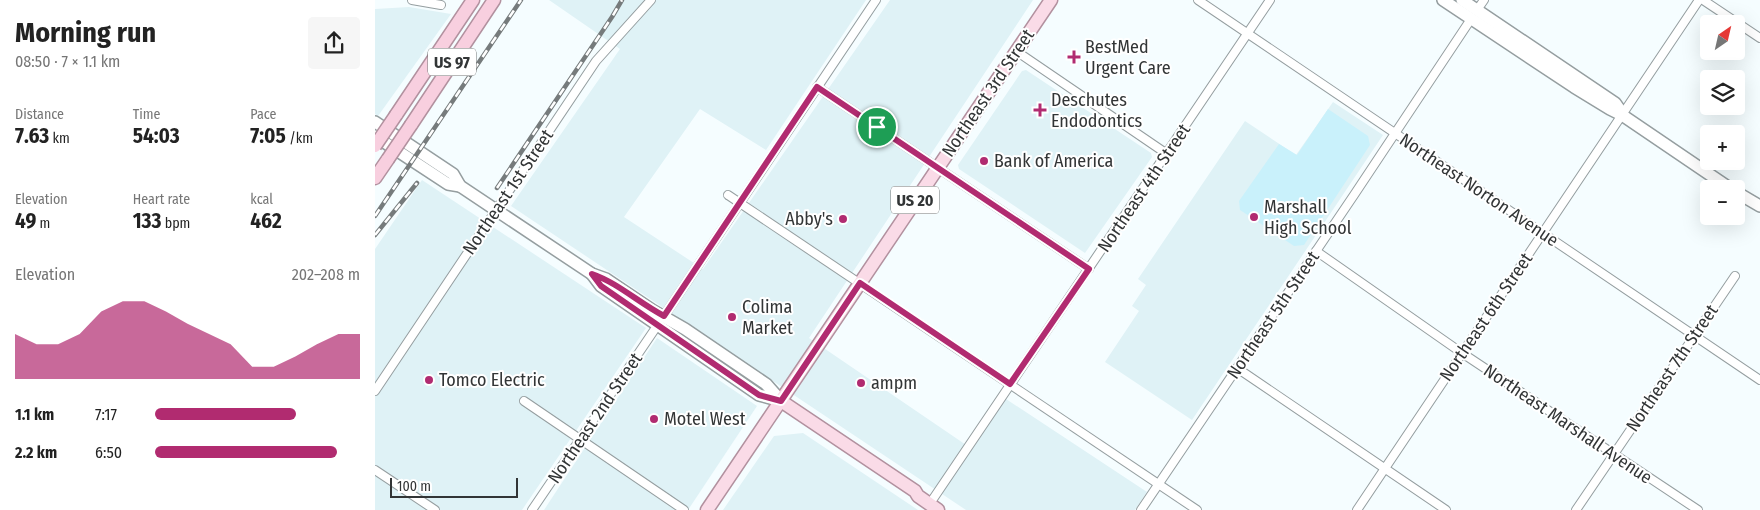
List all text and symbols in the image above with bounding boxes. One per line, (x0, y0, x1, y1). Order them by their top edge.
north arrow (1700, 15, 1745, 60)
map controls (1700, 15, 1745, 225)
text: Morning run (15, 16, 156, 49)
button: share (308, 17, 360, 69)
street label: Northeast 3rd Street (937, 25, 1039, 161)
place label: BestMed Urgent Care (1085, 36, 1171, 79)
road number: US 97 (428, 48, 476, 76)
marker: BestMed Urgent Care (1067, 50, 1081, 64)
text: 08:50 · 7 × 1.1 km (15, 52, 120, 71)
button: layers (1700, 70, 1745, 115)
place label: Deschutes Endodontics (1051, 89, 1143, 132)
marker: Deschutes Endodontics (1033, 103, 1047, 117)
text: Distance (15, 106, 64, 123)
text: Time (133, 106, 160, 123)
text: Pace (250, 106, 276, 123)
pin (856, 106, 898, 148)
icon: arrive (863, 113, 891, 141)
street label: Northeast 4th Street (1093, 120, 1195, 256)
text: 7.63 (15, 123, 49, 149)
text: 54:03 (133, 123, 180, 149)
text: 7:05 (250, 123, 286, 149)
street label: Northeast 1st Street (458, 125, 558, 259)
button: + (1700, 125, 1745, 170)
street label: Northeast Norton Avenue (1395, 129, 1563, 251)
text: km (49, 130, 70, 147)
text: /km (286, 130, 313, 147)
place label: Bank of America (994, 150, 1114, 172)
marker: Bank of America (978, 155, 990, 167)
button: − (1700, 180, 1745, 225)
road number: US 20 (891, 186, 939, 214)
text: Elevation (15, 191, 68, 208)
text: Heart rate (133, 191, 190, 208)
text: kcal (250, 191, 273, 208)
place label: Marshall High School (1264, 196, 1352, 239)
text: 49 (15, 208, 36, 234)
text: 133 (133, 208, 161, 234)
text: 462 (250, 208, 282, 234)
place label: Abby's (785, 208, 833, 230)
marker: Marshall High School (1248, 211, 1260, 223)
marker: Abby's (837, 213, 849, 225)
text: m (36, 215, 50, 232)
text: bpm (161, 215, 190, 232)
street label: Northeast 5th Street (1222, 247, 1324, 383)
street label: Northeast 6th Street (1435, 249, 1537, 385)
text: Elevation (15, 265, 75, 284)
text: 202–208 m (292, 265, 360, 284)
place label: Colima Market (742, 296, 793, 339)
street label: Northeast 7th Street (1621, 300, 1723, 436)
marker: Colima Market (726, 311, 738, 323)
street label: Northeast 2nd Street (543, 348, 647, 488)
street label: Northeast Marshall Avenue (1480, 359, 1657, 489)
place label: Tomco Electric (439, 369, 545, 391)
place label: ampm (871, 372, 917, 394)
marker: Tomco Electric (423, 374, 435, 386)
marker: ampm (855, 377, 867, 389)
text: 1.1 km (15, 405, 54, 424)
text: 7:17 (95, 405, 117, 424)
place label: Motel West (664, 408, 746, 430)
marker: Motel West (648, 413, 660, 425)
text: 2.2 km (15, 443, 57, 462)
text: 6:50 (95, 443, 122, 462)
scale bar (390, 475, 517, 498)
text: 100 m (397, 478, 431, 495)

